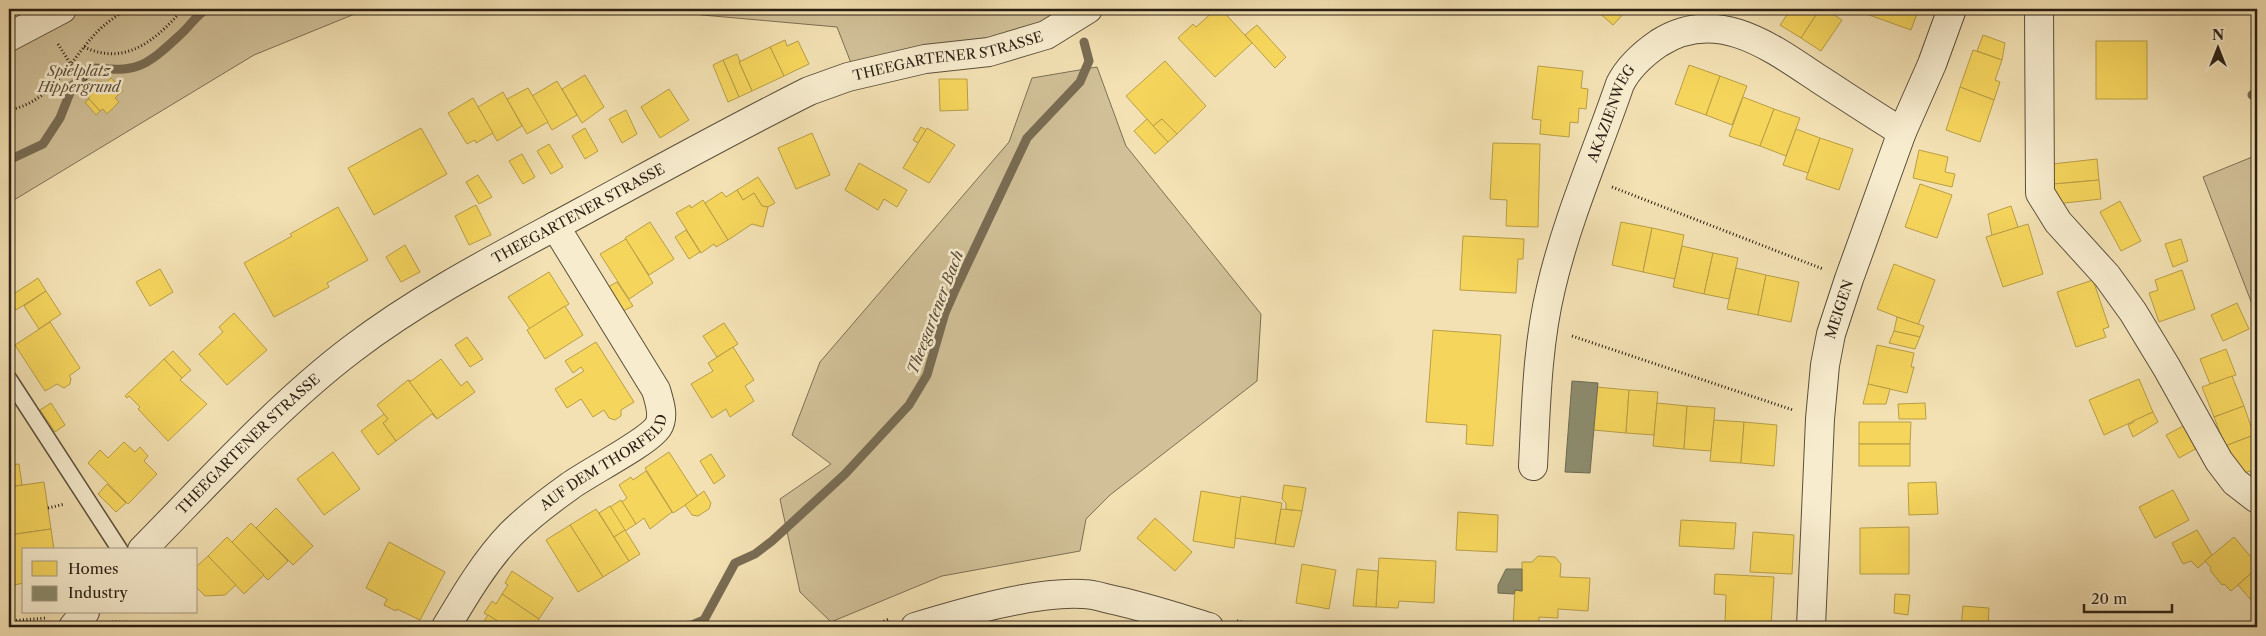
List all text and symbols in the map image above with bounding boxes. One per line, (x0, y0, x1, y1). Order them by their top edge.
north arrow (2194, 22, 2244, 72)
text: N (2212, 26, 2224, 44)
street label: THEEGARTENER STRASSE (851, 27, 1045, 85)
street label: AKAZIENWEG (1583, 61, 1639, 166)
park label: Spielplatz Hippergrund (37, 62, 122, 96)
street label: THEEGARTENER STRASSE (489, 159, 668, 268)
water label: Theegartener Bach (903, 248, 967, 376)
street label: MEIGEN (1821, 277, 1857, 341)
street label: THEEGARTENER STRASSE (172, 370, 324, 518)
street label: AUF DEM THORFELD (535, 413, 671, 515)
legend (22, 548, 198, 614)
text: Homes (68, 559, 119, 578)
scale bar (2084, 581, 2171, 613)
text: Industry (68, 583, 128, 602)
text: 20 m (2091, 589, 2127, 608)

